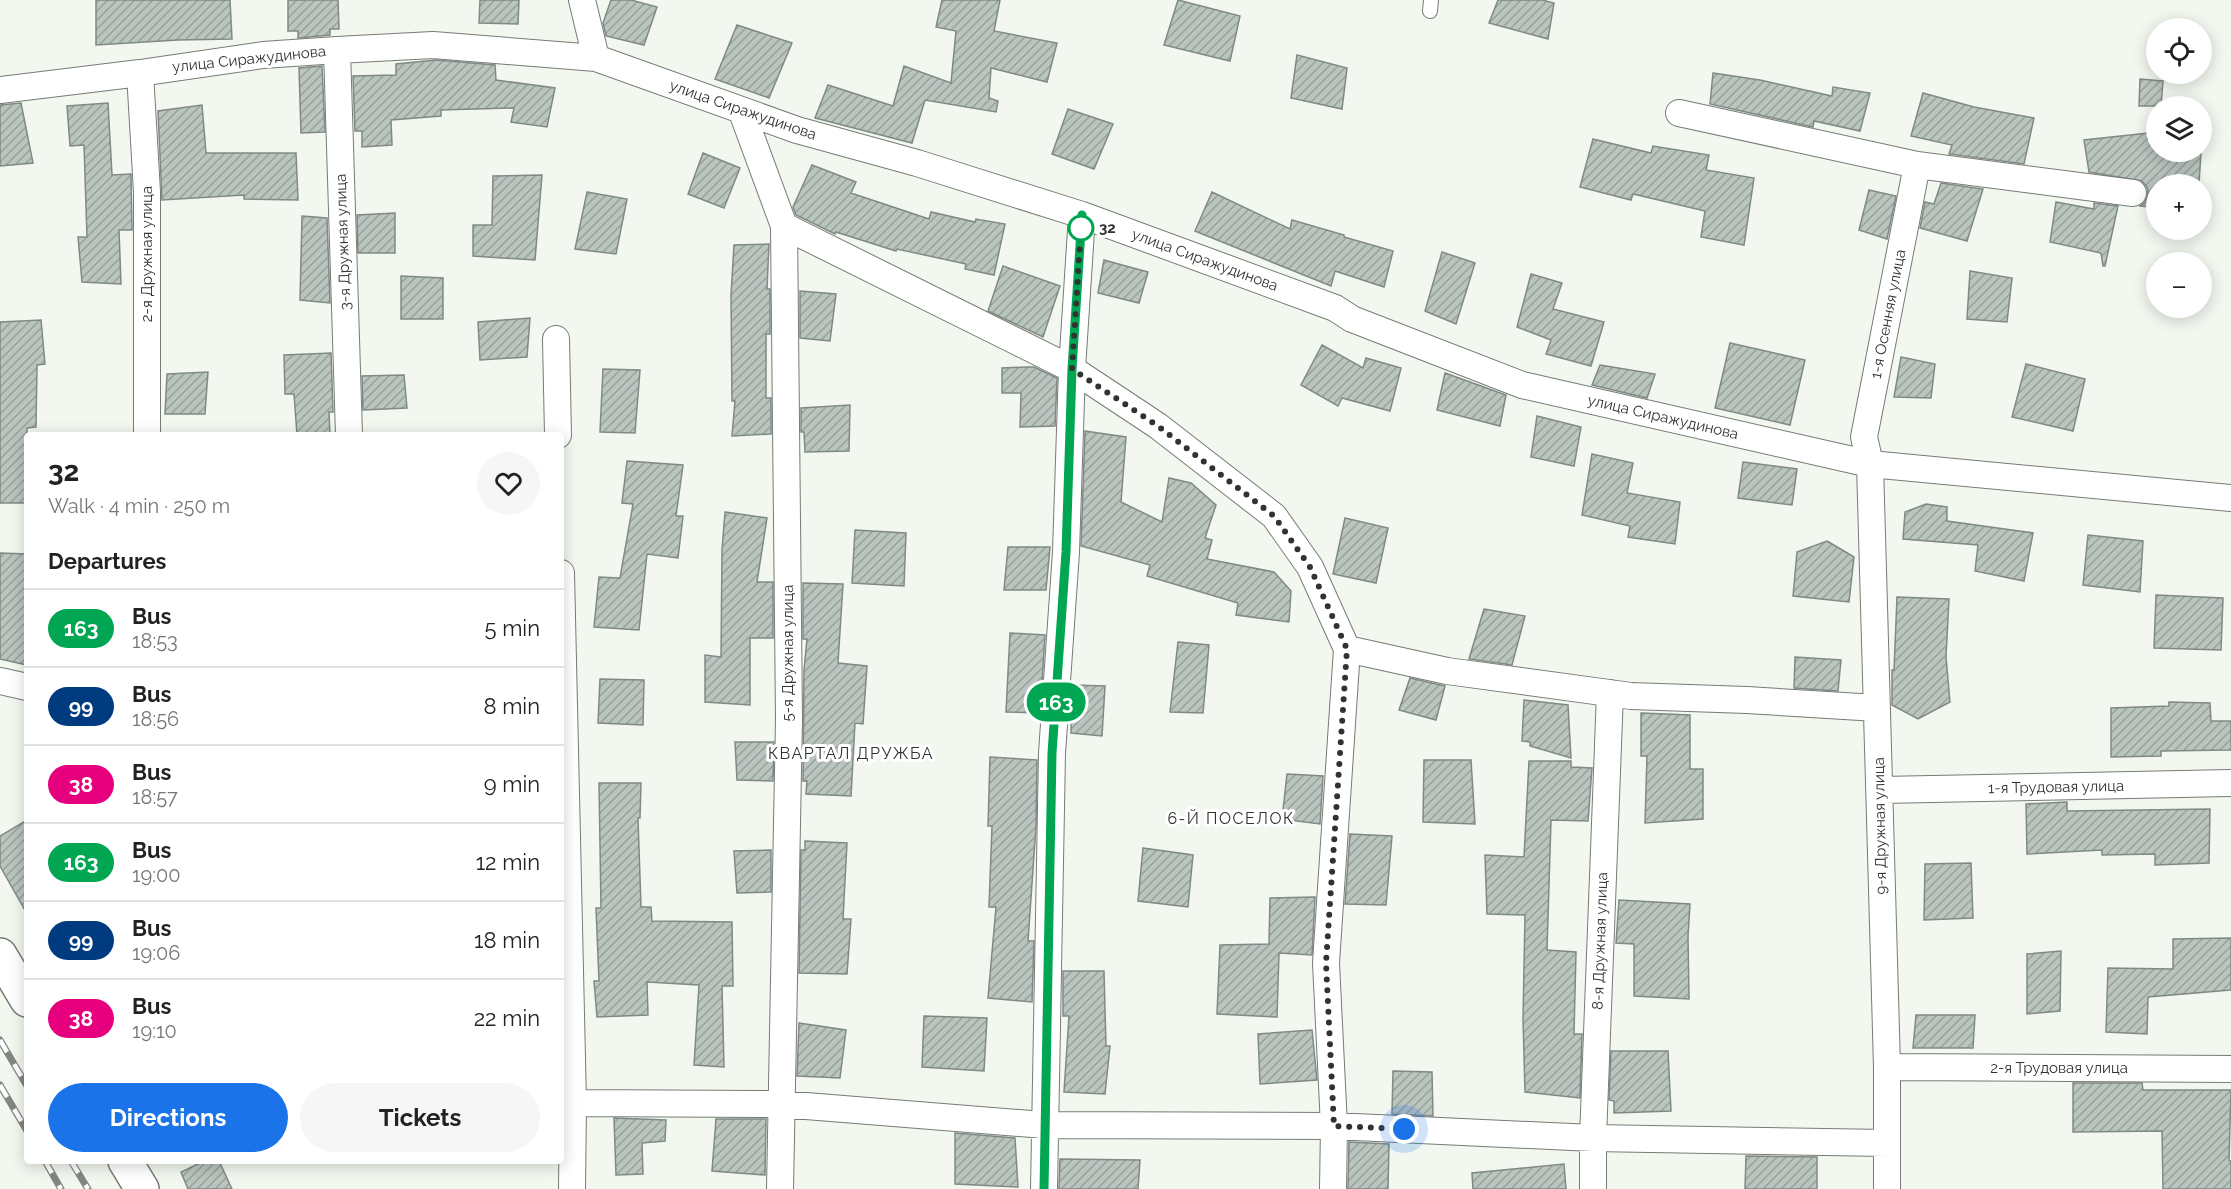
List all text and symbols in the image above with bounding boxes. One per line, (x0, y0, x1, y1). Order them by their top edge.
map controls (2146, 18, 2212, 318)
button: locate (2146, 18, 2212, 84)
street label: улица Сиражудинова (171, 42, 327, 76)
street label: улица Сиражудинова (667, 76, 819, 144)
button: layers (2146, 96, 2212, 162)
street label: 3-я Дружная улица (332, 173, 354, 311)
button: + (2146, 174, 2212, 240)
street label: 2-я Дружная улица (138, 186, 156, 322)
marker: 32 (1068, 215, 1094, 241)
place label: 32 (1099, 219, 1116, 237)
street label: улица Сиражудинова (1129, 225, 1281, 295)
street label: 1-я Осенняя улица (1867, 248, 1909, 380)
button: − (2146, 252, 2212, 318)
street label: улица Сиражудинова (1586, 391, 1740, 443)
button: heart (477, 452, 540, 515)
text: 32 (48, 455, 79, 488)
text: Walk · 4 min · 250 m (48, 494, 230, 518)
text: Departures (48, 548, 166, 574)
street label: 5-я Дружная улица (779, 585, 797, 721)
text: Bus (132, 603, 171, 629)
text: 5 min (485, 615, 540, 641)
text: 163 (64, 616, 98, 641)
text: 18:53 (132, 629, 178, 653)
text: Bus (132, 681, 171, 707)
line badge: 163 (1022, 682, 1090, 722)
text: 163 (1039, 690, 1073, 715)
text: 8 min (484, 693, 540, 719)
text: 99 (69, 694, 93, 719)
text: 18:56 (132, 707, 179, 731)
district label: КВАРТАЛ ДРУЖБА (768, 744, 934, 763)
street label: 9-я Дружная улица (1870, 757, 1890, 895)
text: Bus (132, 759, 171, 785)
text: 9 min (484, 771, 540, 797)
text: 38 (69, 772, 93, 797)
street label: 1-я Трудовая улица (1988, 777, 2124, 797)
text: 18:57 (132, 785, 178, 809)
district label: 6-Й ПОСЕЛОК (1167, 809, 1295, 828)
text: Bus (132, 837, 171, 863)
text: 12 min (476, 849, 540, 875)
text: 163 (64, 850, 98, 875)
text: 19:00 (132, 863, 181, 887)
street label: 8-я Дружная улица (1589, 872, 1611, 1010)
text: Bus (132, 915, 171, 941)
text: 18 min (474, 927, 540, 953)
text: 99 (69, 928, 93, 953)
text: 19:06 (132, 941, 180, 965)
text: Bus (132, 993, 171, 1019)
text: 22 min (474, 1005, 540, 1031)
text: 38 (69, 1006, 93, 1031)
text: 19:10 (132, 1019, 177, 1043)
street label: 2-я Трудовая улица (1990, 1059, 2128, 1077)
button: Directions (48, 1083, 288, 1152)
button: Tickets (300, 1083, 540, 1152)
your location (1389, 1114, 1419, 1144)

